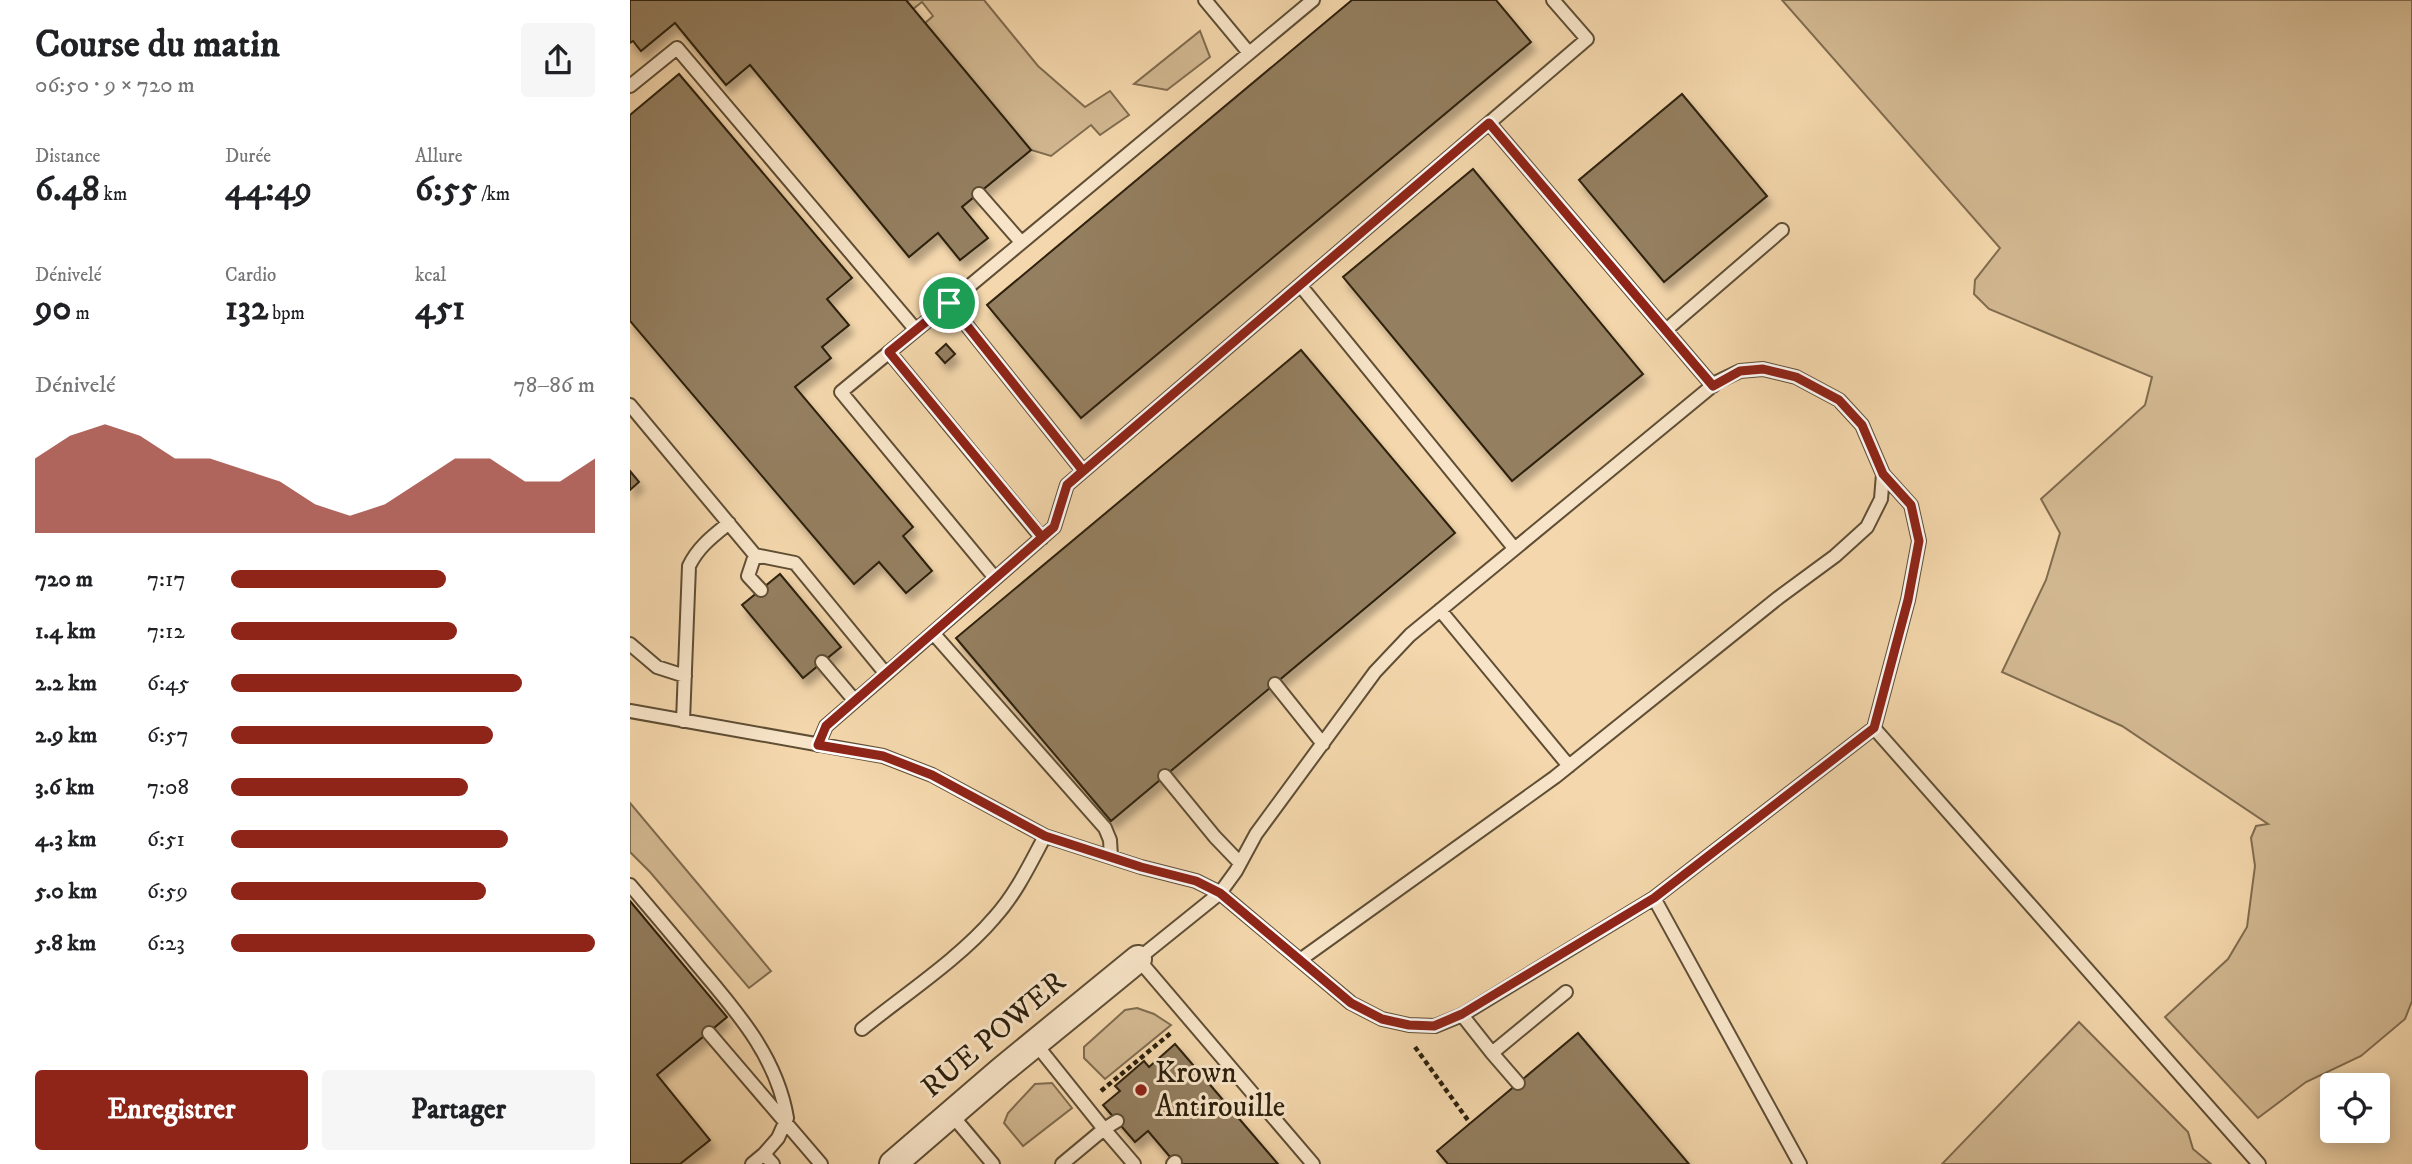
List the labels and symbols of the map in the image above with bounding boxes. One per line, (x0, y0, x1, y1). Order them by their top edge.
pin (919, 273, 979, 333)
street label: RUE POWER (914, 964, 1074, 1106)
place label: Krown Antirouille (1155, 1055, 1285, 1126)
marker: Krown Antirouille (1133, 1082, 1149, 1098)

